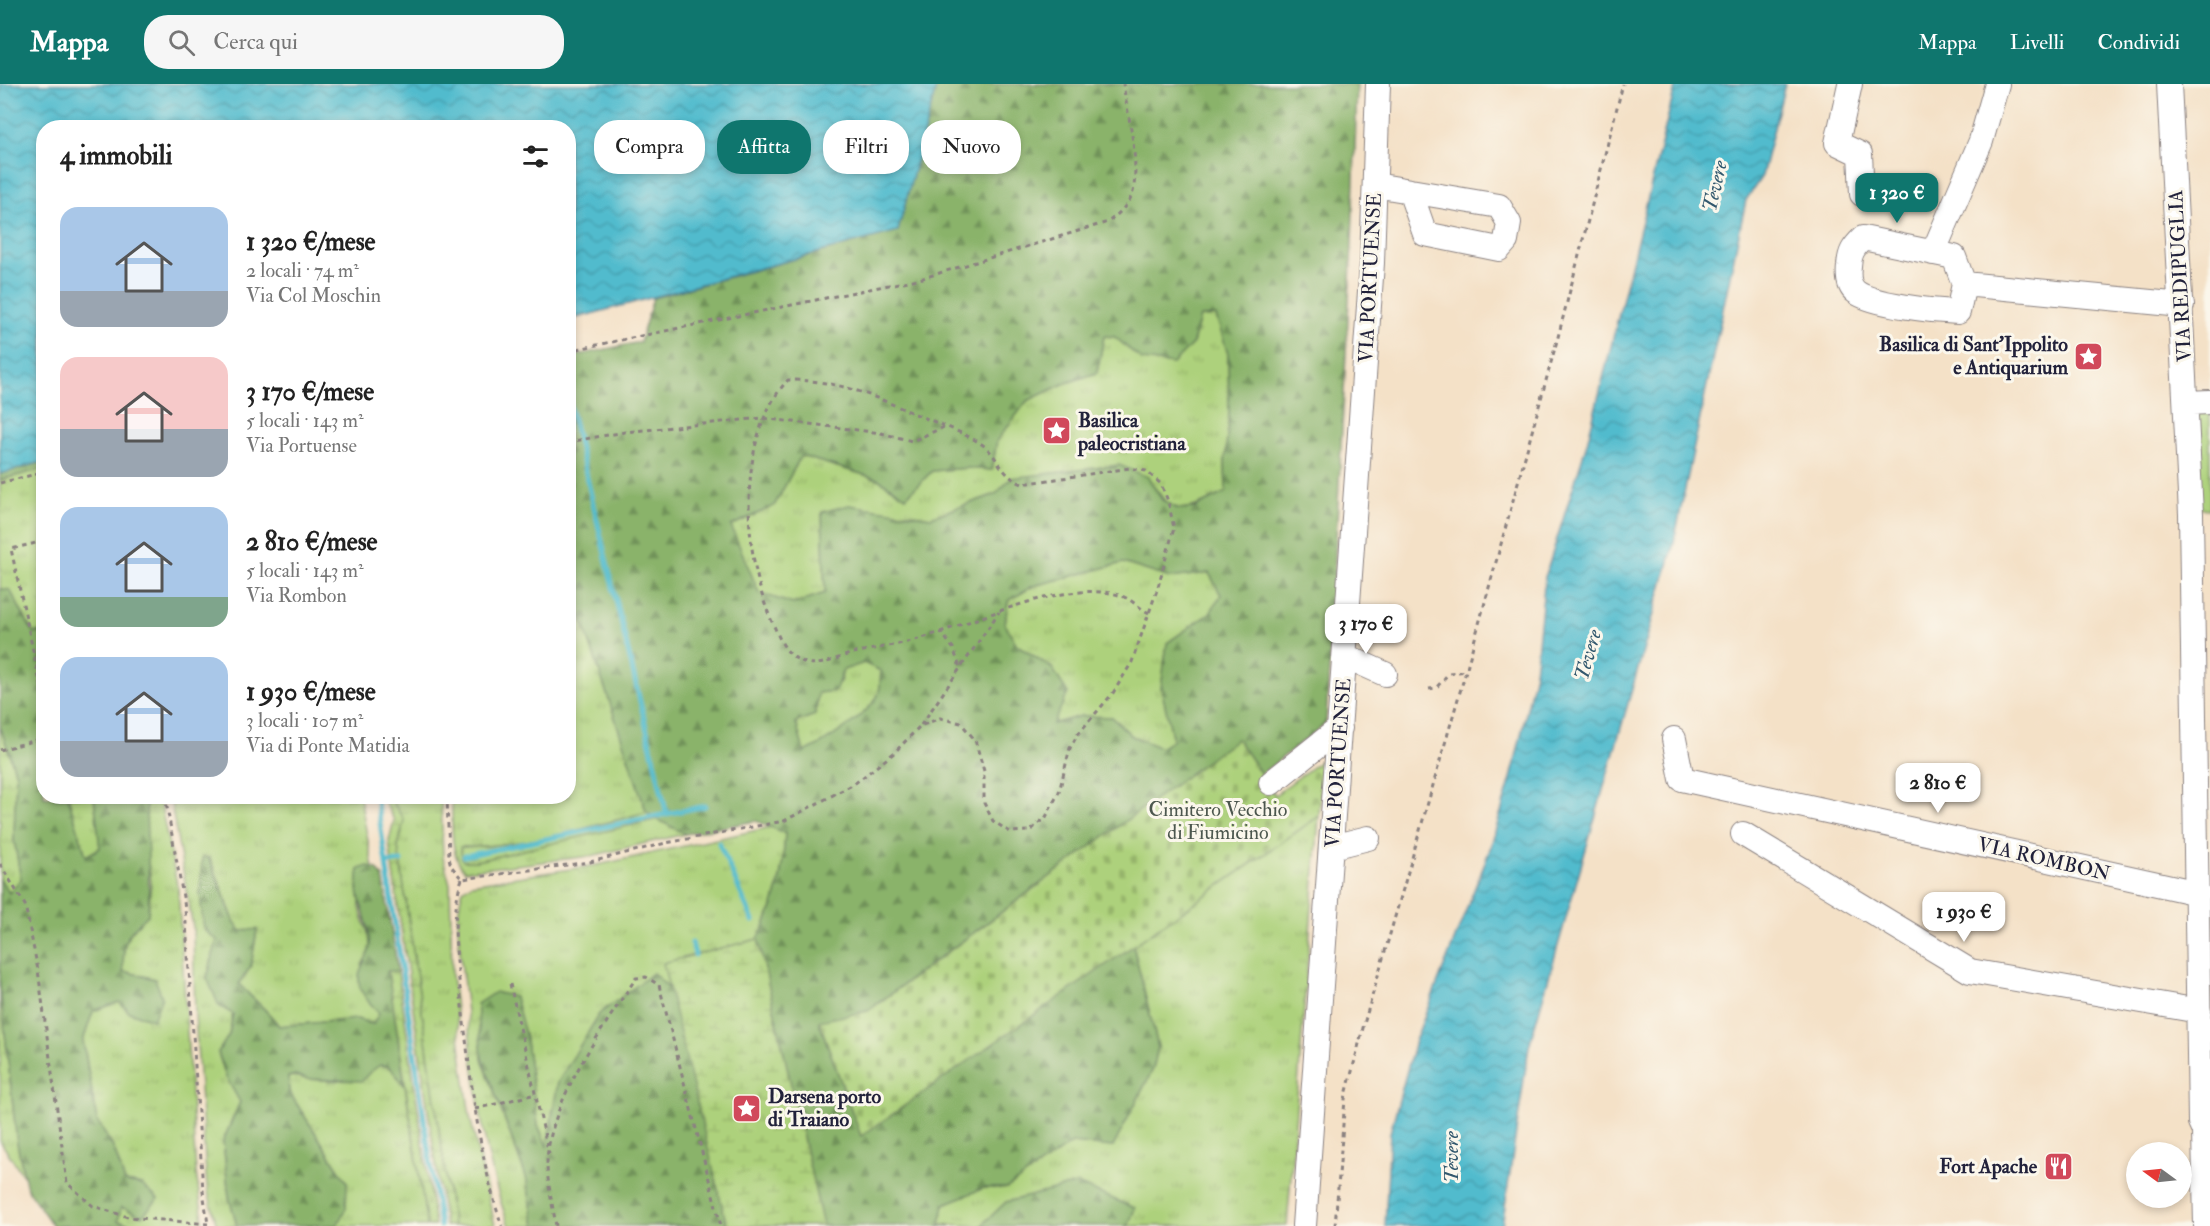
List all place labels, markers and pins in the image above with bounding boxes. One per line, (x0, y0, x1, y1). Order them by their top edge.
pin: 1 320 € (1842, 173, 1952, 224)
place label: Basilica di Sant'Ippolito e Antiquarium (1879, 332, 2068, 381)
place icon: Basilica di Sant'Ippolito e Antiquarium (2073, 340, 2105, 372)
place label: Basilica paleocristiana (1077, 408, 1186, 457)
place icon: Basilica paleocristiana (1041, 415, 1073, 447)
pin: 3 170 € (1311, 604, 1421, 655)
pin: 2 810 € (1883, 763, 1993, 814)
pin: 1 930 € (1909, 892, 2019, 943)
place label: Darsena porto di Traiano (768, 1084, 882, 1132)
place icon: Darsena porto di Traiano (731, 1092, 763, 1124)
restaurant icon: Fort Apache (2042, 1150, 2074, 1182)
place label: Fort Apache (1939, 1154, 2038, 1180)

